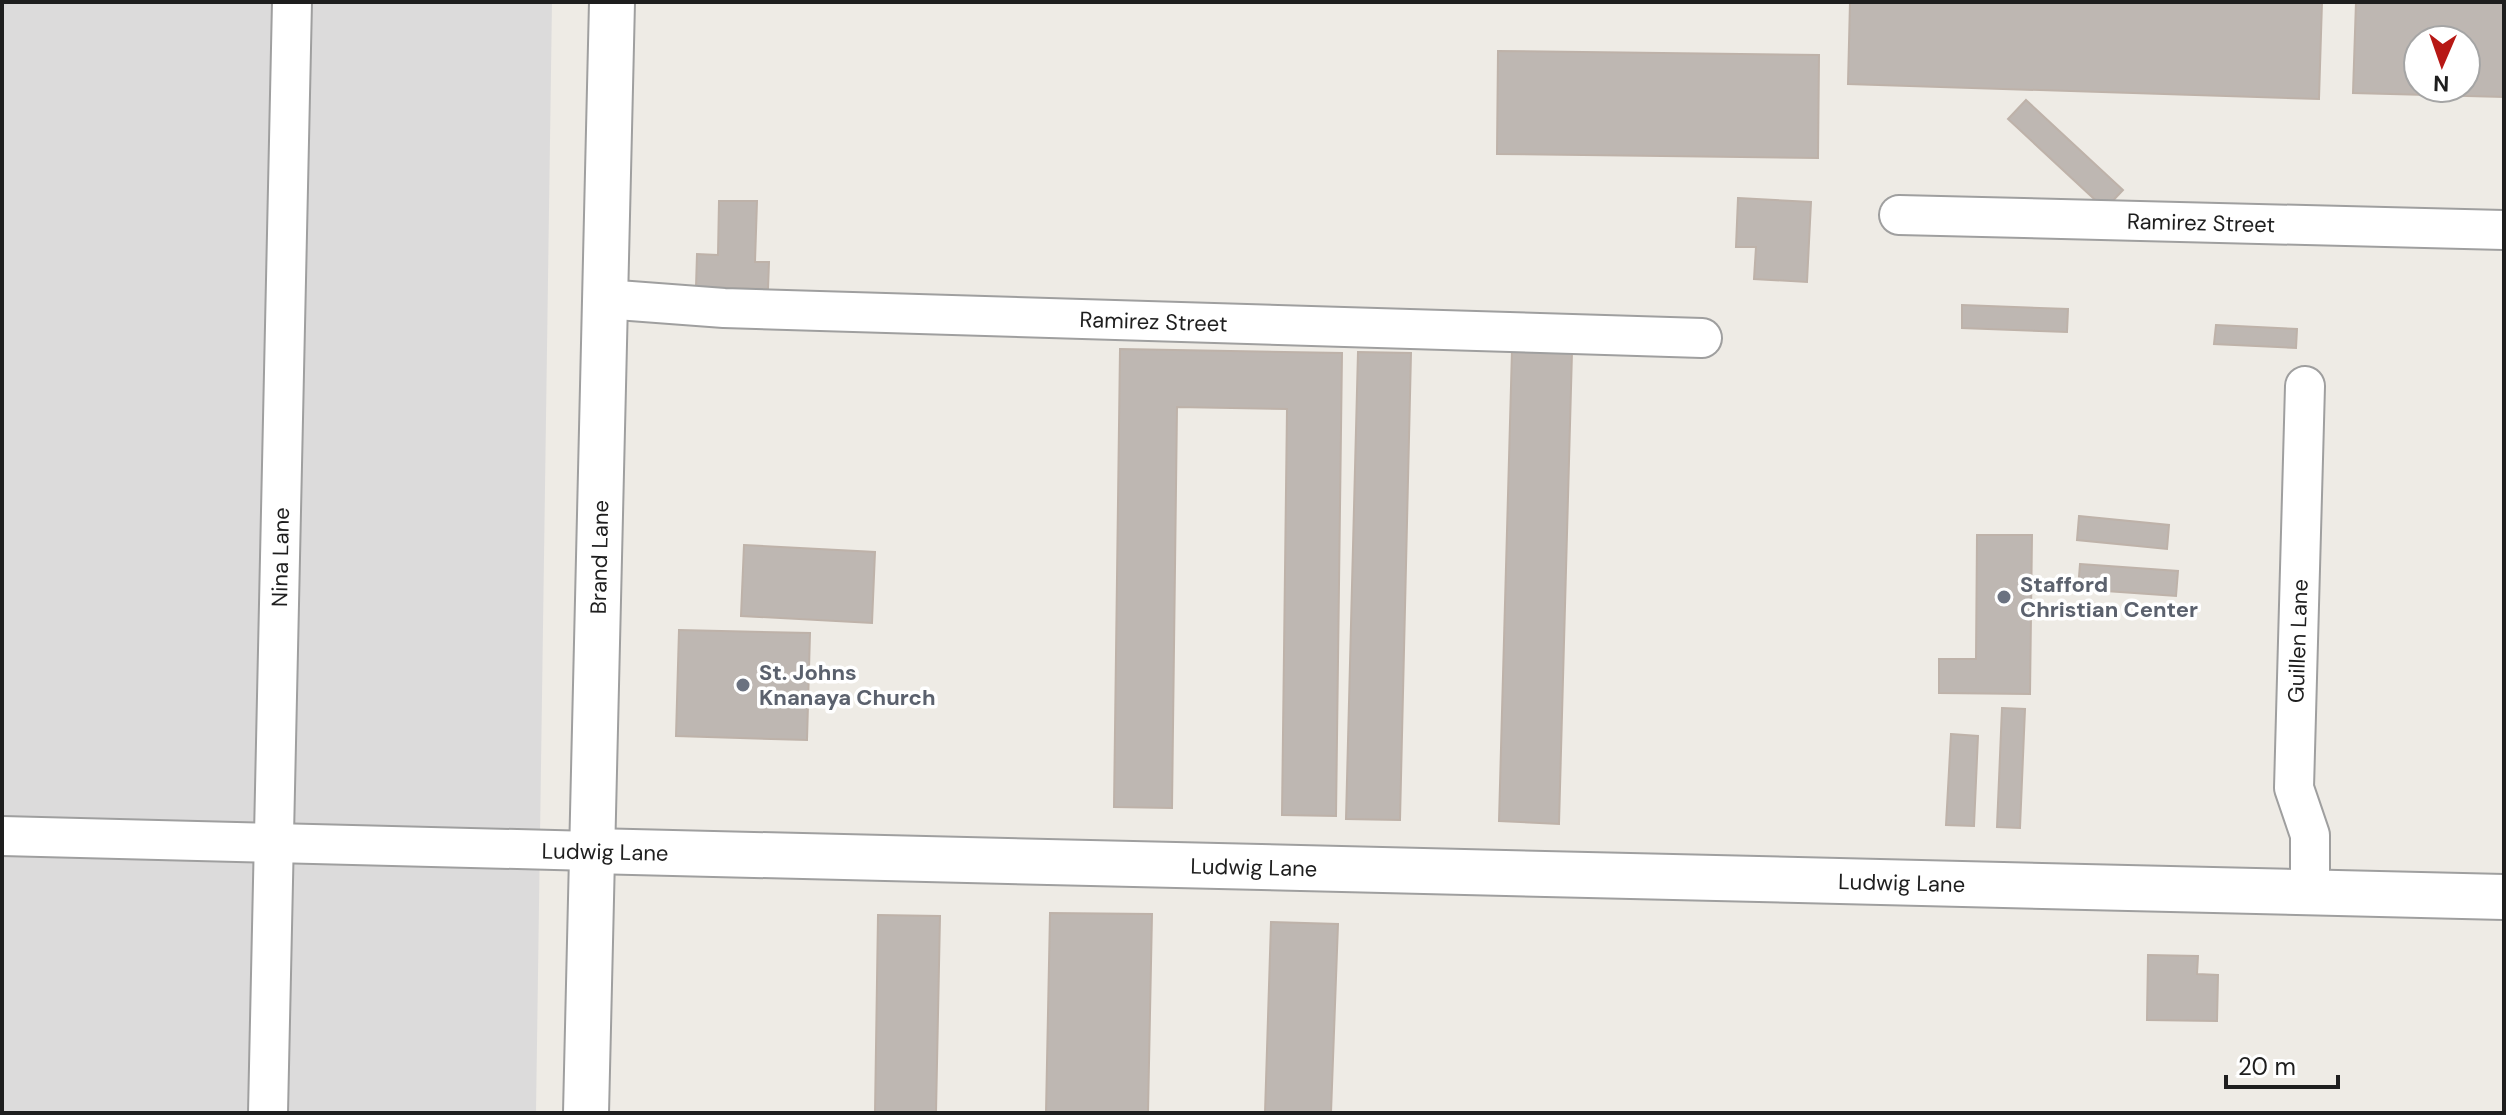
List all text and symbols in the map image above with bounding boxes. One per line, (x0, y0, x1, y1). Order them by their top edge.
north arrow (2402, 24, 2482, 104)
text: N (2433, 69, 2450, 98)
street label: Ramirez Street (2126, 206, 2275, 239)
street label: Ramirez Street (1079, 304, 1228, 338)
street label: Brand Lane (583, 500, 615, 615)
street label: Nina Lane (264, 507, 296, 607)
place label: Stafford Christian Center (2020, 570, 2198, 624)
street label: Guillen Lane (2281, 579, 2315, 703)
marker: Stafford Christian Center (1995, 588, 2013, 606)
place label: St. Johns Knanaya Church (759, 658, 936, 712)
marker: St. Johns Knanaya Church (734, 676, 752, 694)
street label: Ludwig Lane (541, 836, 669, 868)
street label: Ludwig Lane (1190, 851, 1318, 883)
street label: Ludwig Lane (1838, 866, 1965, 899)
scale bar (2226, 1039, 2338, 1089)
text: 20 m (2238, 1051, 2296, 1082)

